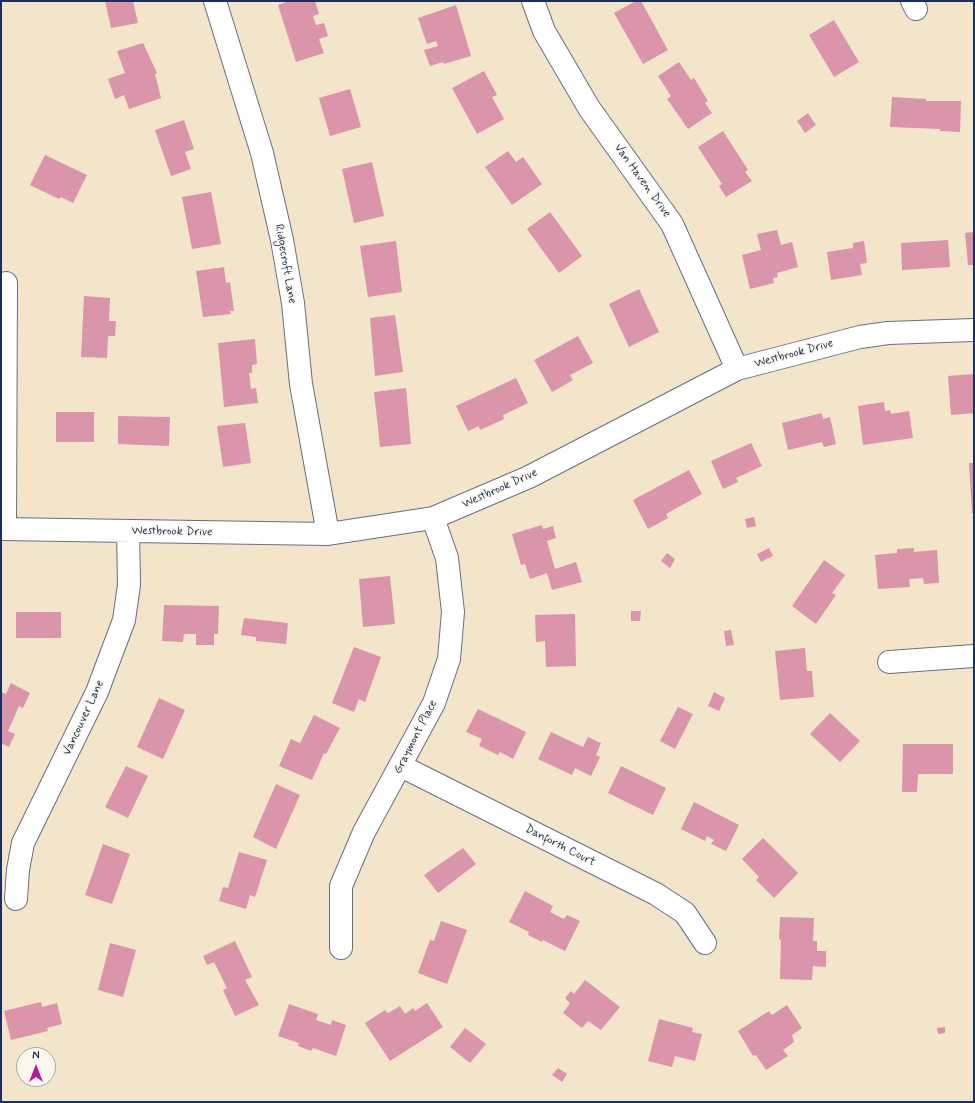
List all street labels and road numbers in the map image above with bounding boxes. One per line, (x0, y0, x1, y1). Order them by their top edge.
street label: Van Haven Drive (610, 141, 674, 221)
street label: Ridgecroft Lane (271, 223, 299, 305)
street label: Westbrook Drive (753, 337, 835, 371)
street label: Westbrook Drive (460, 466, 540, 512)
street label: Westbrook Drive (131, 524, 213, 540)
street label: Vancouver Lane (60, 678, 108, 758)
street label: Graymont Place (391, 698, 441, 776)
street label: Danforth Court (522, 822, 598, 870)

